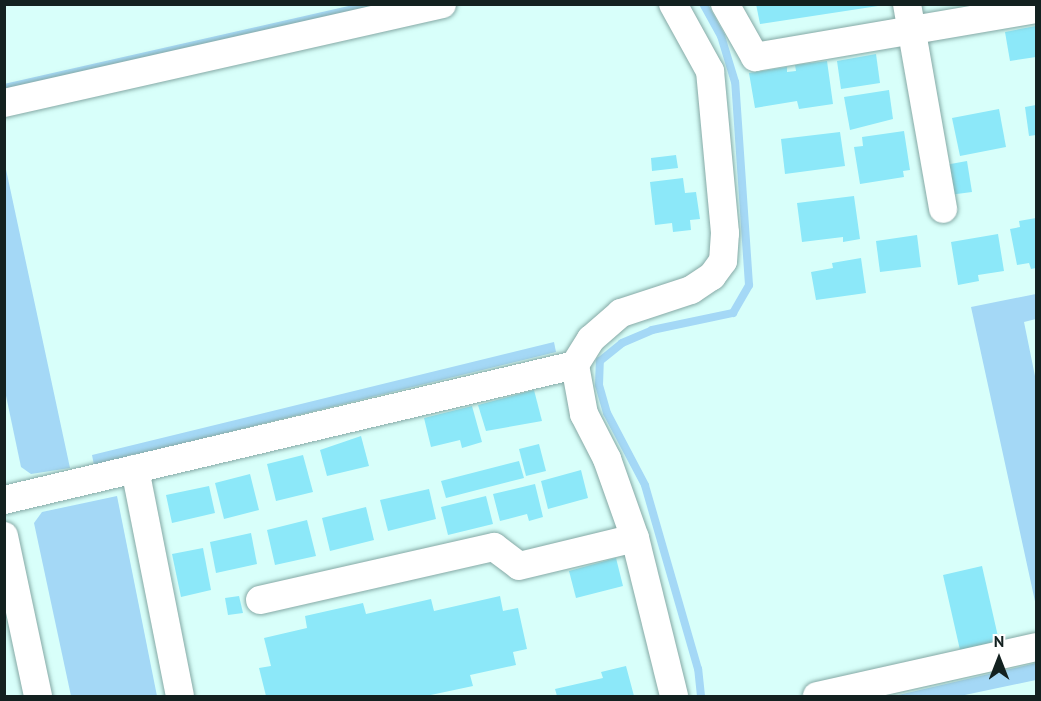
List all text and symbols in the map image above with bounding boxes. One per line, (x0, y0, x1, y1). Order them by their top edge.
north arrow (969, 629, 1029, 689)
text: N (994, 631, 1004, 651)

